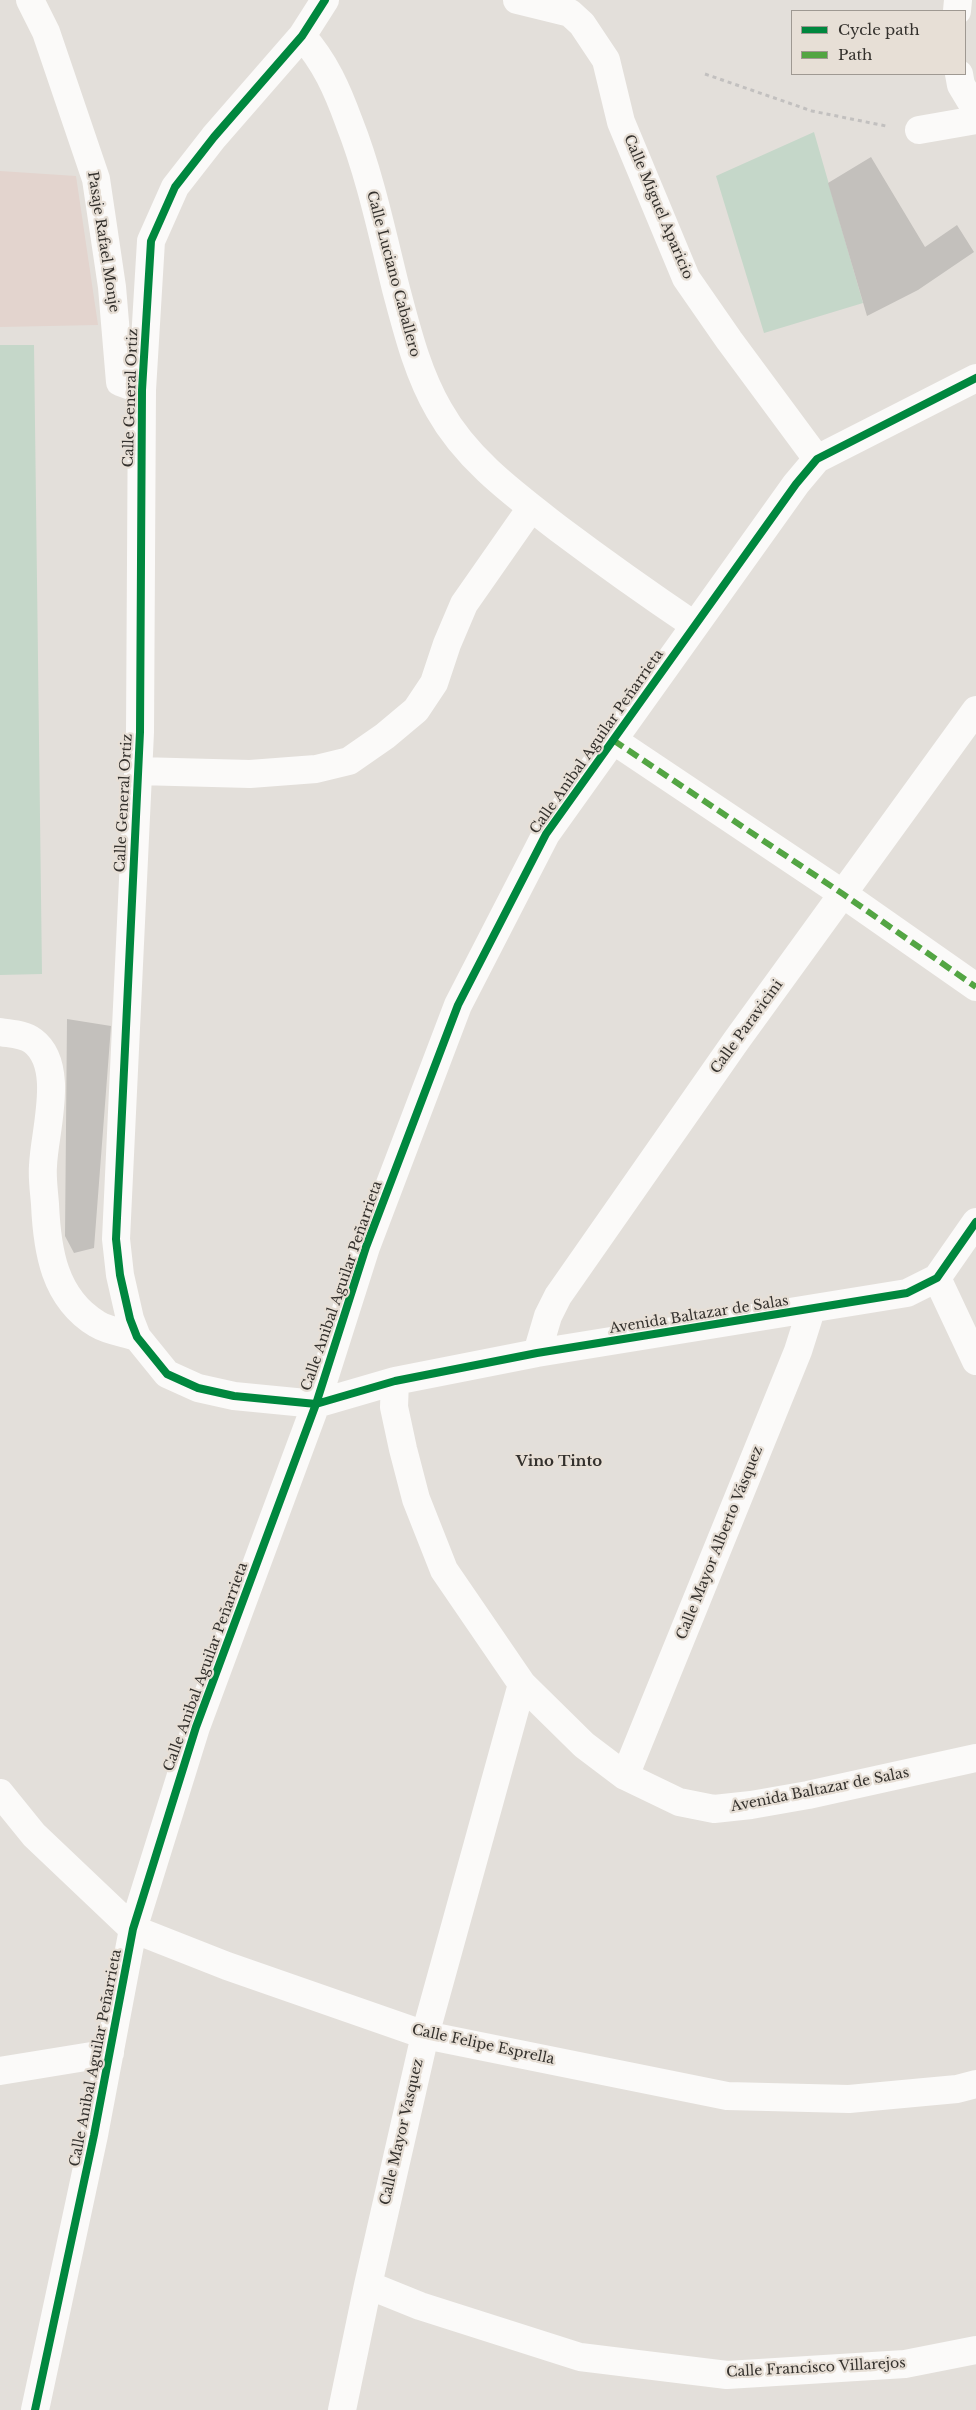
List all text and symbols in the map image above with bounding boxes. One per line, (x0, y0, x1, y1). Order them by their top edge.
legend (791, 10, 966, 75)
text: Cycle path (838, 20, 920, 39)
text: Path (838, 45, 872, 64)
street label: Calle Miguel Aparicio (620, 132, 696, 282)
street label: Pasaje Rafael Monje (84, 170, 122, 314)
street label: Calle Luciano Caballero (363, 189, 423, 359)
street label: Calle General Ortiz (120, 328, 142, 468)
street label: Calle Anibal Aguilar Peñarrieta (527, 647, 667, 837)
street label: Calle General Ortiz (112, 733, 136, 873)
street label: Calle Paravicini (707, 977, 787, 1077)
street label: Calle Anibal Aguilar Peñarrieta (298, 1179, 386, 1393)
street label: Avenida Baltazar de Salas (608, 1293, 790, 1337)
street label: Calle Mayor Alberto Vásquez (673, 1444, 767, 1642)
district label: Vino Tinto (516, 1453, 602, 1471)
street label: Calle Anibal Aguilar Peñarrieta (160, 1560, 252, 1774)
street label: Avenida Baltazar de Salas (729, 1764, 911, 1816)
street label: Calle Anibal Aguilar Peñarrieta (67, 1948, 125, 2168)
street label: Calle Felipe Esprella (410, 2022, 556, 2068)
street label: Calle Mayor Vasquez (377, 2057, 427, 2207)
street label: Calle Francisco Villarejos (726, 2355, 906, 2381)

